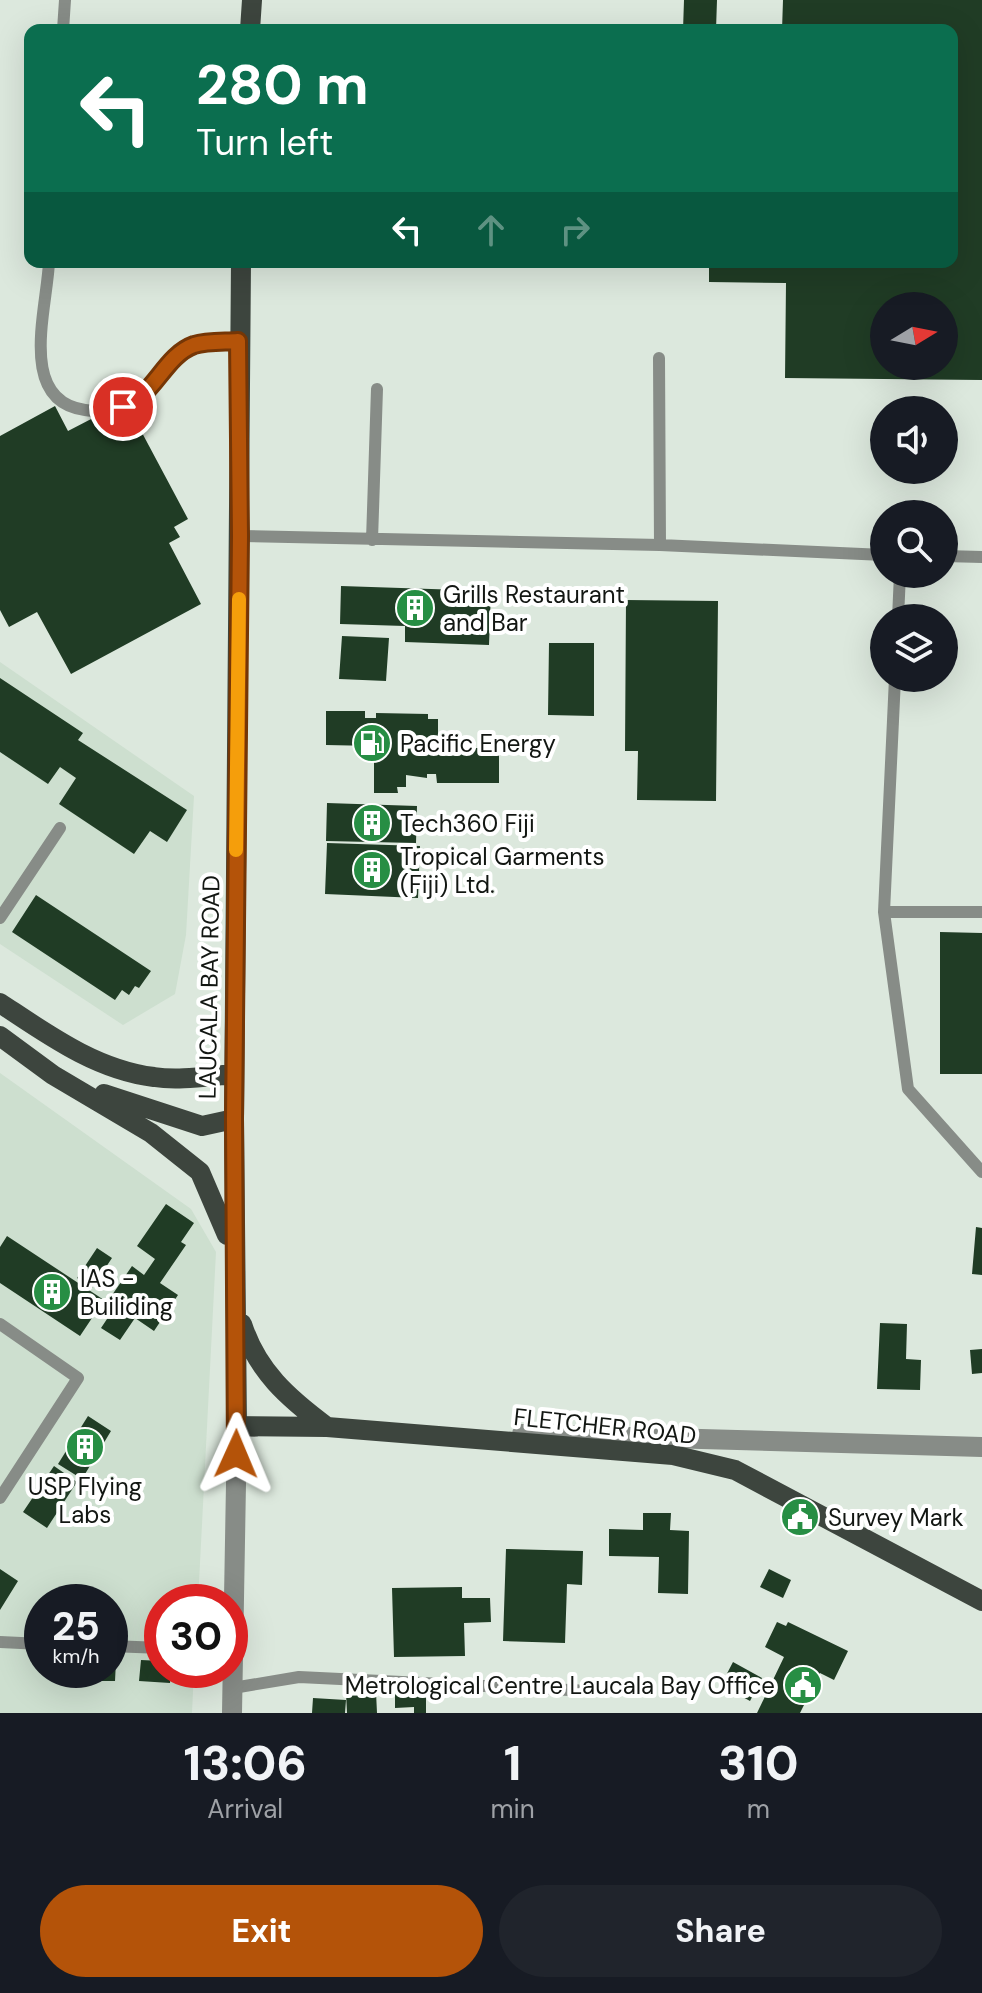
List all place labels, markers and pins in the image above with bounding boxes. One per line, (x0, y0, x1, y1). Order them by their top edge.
pin (89, 373, 157, 441)
place label: Grills Restaurant and Bar (443, 579, 625, 638)
building icon: Grills Restaurant and Bar (394, 587, 436, 629)
fuel station icon: Pacific Energy (351, 722, 393, 764)
place label: Pacific Energy (400, 728, 556, 759)
building icon: Tech360 Fiji (351, 802, 393, 844)
place label: Tech360 Fiji (400, 808, 535, 839)
place label: Tropical Garments (Fiji) Ltd. (400, 841, 604, 900)
building icon: Tropical Garments (Fiji) Ltd. (351, 849, 393, 891)
place label: IAS - Builiding (80, 1263, 173, 1322)
building icon: IAS - Builiding (31, 1271, 73, 1313)
building icon: USP Flying Labs (64, 1426, 106, 1468)
place label: USP Flying Labs (28, 1471, 142, 1530)
public building icon: Survey Mark (779, 1496, 821, 1538)
place label: Survey Mark (828, 1502, 964, 1533)
public building icon: Metrological Centre Laucala Bay Office (782, 1664, 824, 1706)
place label: Metrological Centre Laucala Bay Office (345, 1670, 775, 1701)

